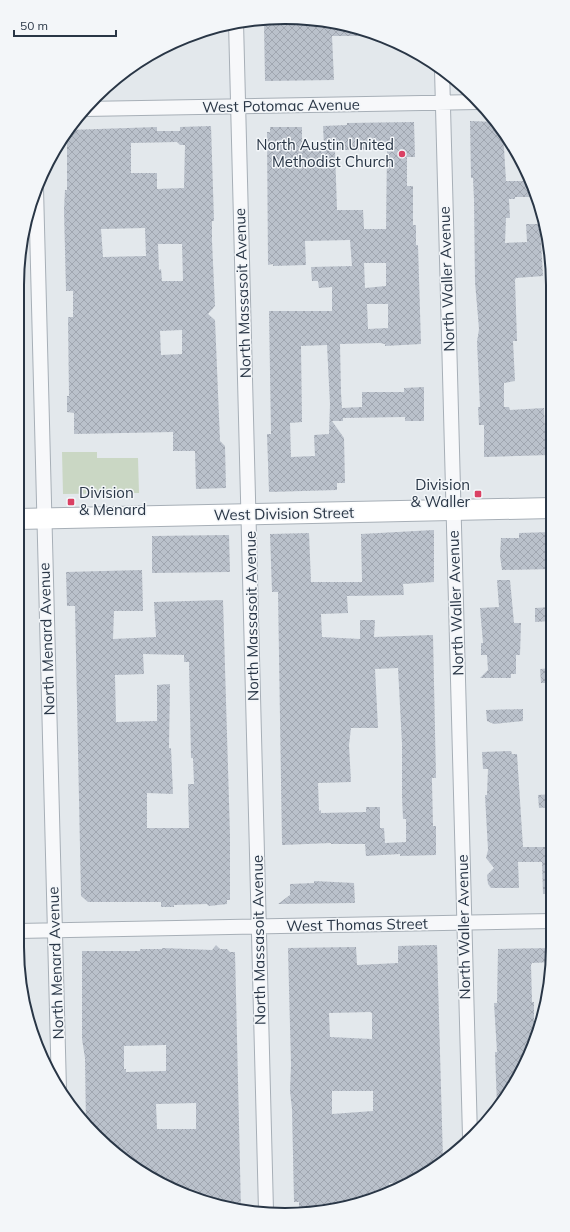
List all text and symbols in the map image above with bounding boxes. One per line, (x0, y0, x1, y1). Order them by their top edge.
scale bar (14, 12, 116, 38)
text: 50 m (20, 18, 48, 33)
street label: West Potomac Avenue (202, 95, 360, 116)
place label: North Austin United Methodist Church (256, 135, 394, 171)
marker: North Austin United Methodist Church (397, 149, 407, 159)
street label: North Waller Avenue (434, 206, 459, 352)
street label: North Massasoit Avenue (230, 208, 255, 378)
place label: Division & Waller (410, 475, 471, 511)
place label: Division & Menard (79, 483, 146, 519)
marker: Division & Waller (473, 489, 483, 499)
marker: Division & Menard (66, 497, 76, 507)
street label: West Division Street (214, 503, 354, 524)
street label: North Waller Avenue (443, 530, 468, 676)
street label: North Massasoit Avenue (241, 531, 262, 701)
street label: North Menard Avenue (34, 562, 59, 716)
street label: North Waller Avenue (453, 854, 474, 1000)
street label: North Massasoit Avenue (248, 855, 269, 1025)
street label: North Menard Avenue (43, 886, 68, 1040)
street label: West Thomas Street (286, 914, 428, 935)

